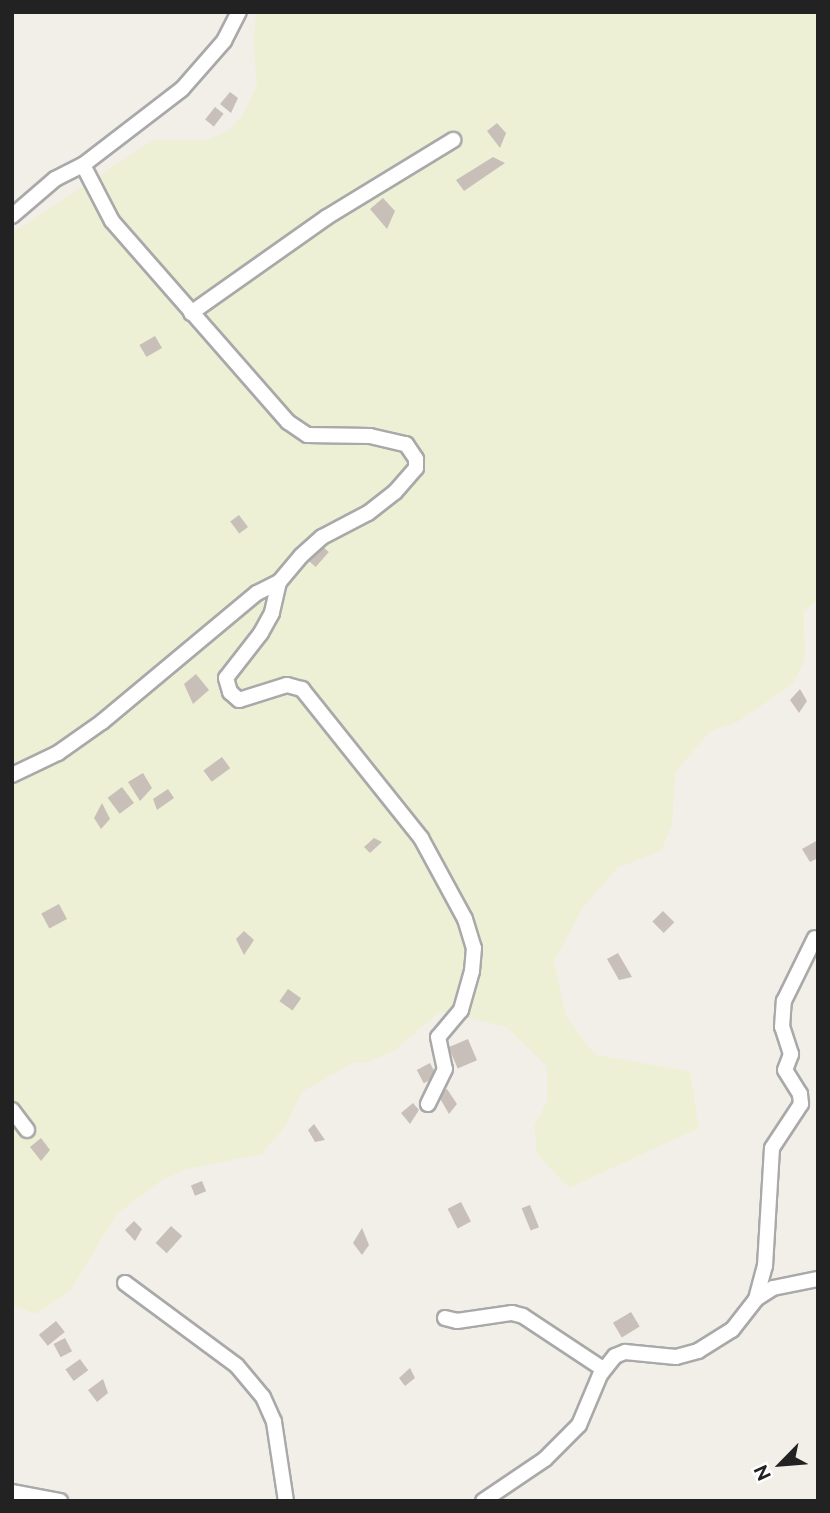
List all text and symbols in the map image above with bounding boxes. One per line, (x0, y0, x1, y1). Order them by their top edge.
north arrow (746, 1429, 816, 1499)
text: N (749, 1462, 775, 1484)

